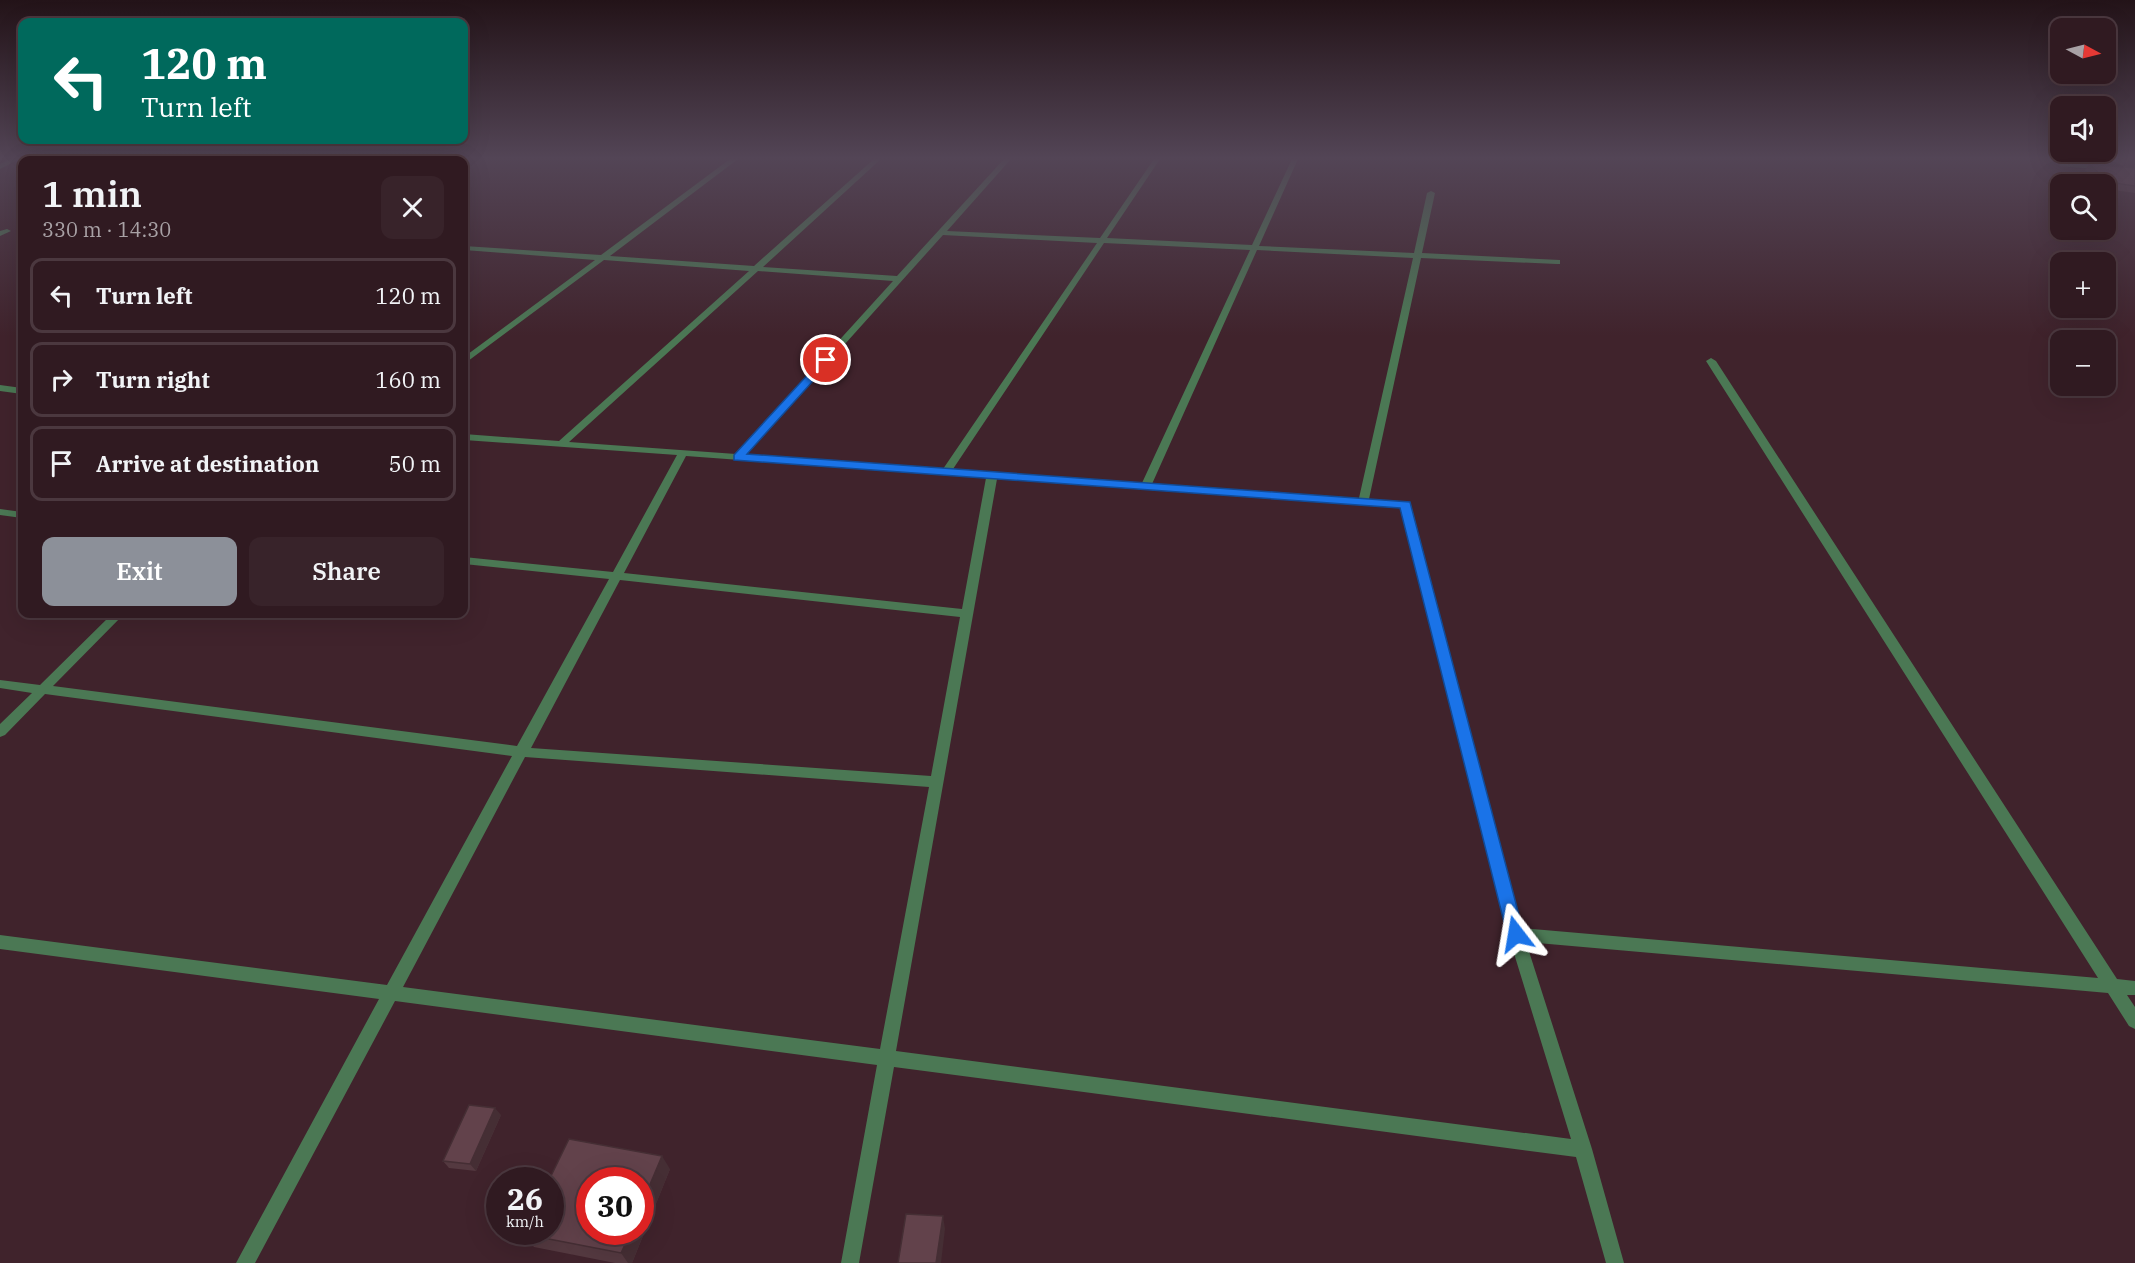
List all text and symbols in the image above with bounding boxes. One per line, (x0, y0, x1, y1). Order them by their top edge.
north arrow (2050, 18, 2116, 84)
map controls (2050, 18, 2116, 396)
text: 120 m (141, 36, 267, 91)
icon: left (42, 42, 120, 120)
text: Turn left (141, 89, 252, 124)
button: sound (2050, 96, 2116, 162)
text: 1 min (42, 170, 142, 217)
button: search (2050, 174, 2116, 240)
button: close (381, 176, 444, 239)
text: 330 m · 14:30 (42, 216, 171, 243)
button: + (2050, 252, 2116, 318)
icon: left (45, 279, 78, 312)
text: Turn left (96, 281, 192, 310)
text: 120 m (375, 281, 441, 310)
button: − (2050, 330, 2116, 396)
pin (800, 334, 851, 385)
icon: arrive (809, 343, 842, 376)
icon: right (45, 363, 78, 396)
text: Turn right (96, 365, 210, 394)
text: 160 m (375, 365, 441, 394)
icon: arrive (45, 447, 78, 480)
text: Arrive at destination (96, 449, 319, 478)
text: 50 m (389, 449, 441, 478)
button: Exit (42, 537, 237, 606)
button: Share (249, 537, 444, 606)
position arrow (1484, 902, 1548, 966)
speed limit sign: 30 (576, 1167, 654, 1245)
text: 26 (507, 1179, 543, 1218)
text: km/h (506, 1212, 544, 1231)

